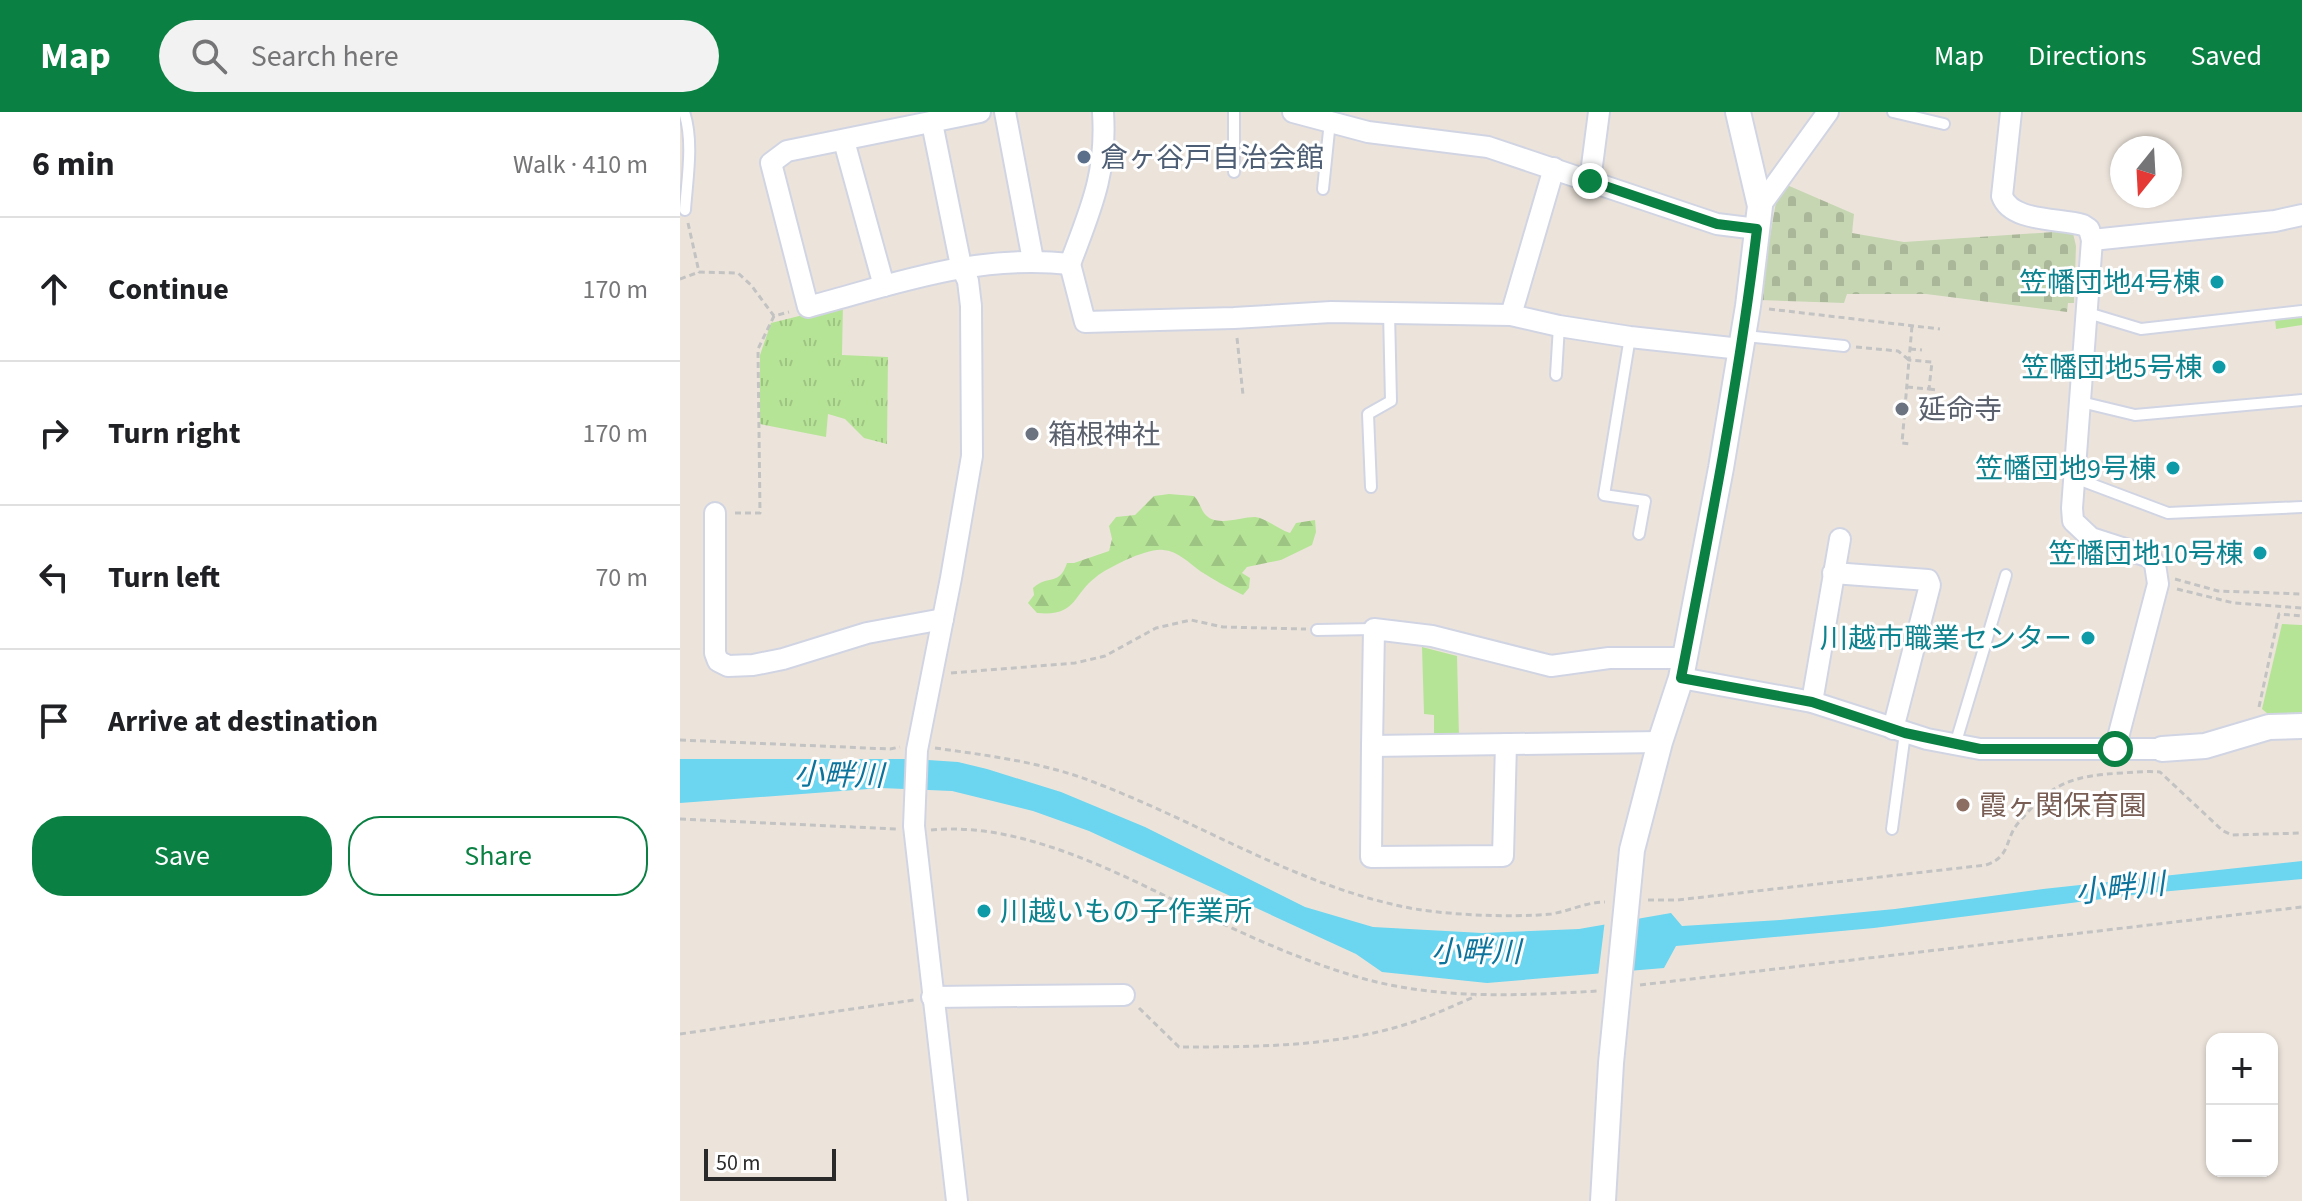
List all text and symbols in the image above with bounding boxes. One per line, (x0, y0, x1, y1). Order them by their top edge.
search box (159, 20, 719, 92)
text: Map (40, 29, 111, 83)
icon: search (187, 34, 231, 78)
text: Search here (251, 35, 399, 78)
text: Map (1934, 36, 1984, 76)
text: Directions (2028, 36, 2147, 76)
text: Saved (2191, 36, 2262, 76)
north arrow (2110, 136, 2182, 208)
place label: 倉ヶ谷戸自治会館 (1100, 138, 1324, 178)
text: 6 min (32, 140, 115, 189)
text: Walk · 410 m (513, 146, 648, 183)
marker: 倉ヶ谷戸自治会館 (1075, 148, 1093, 166)
route end (1572, 163, 1608, 199)
place label: 笠幡団地4号棟 (2019, 263, 2201, 303)
icon: ahead (32, 267, 76, 311)
text: Continue (108, 268, 229, 311)
text: 170 m (582, 271, 648, 308)
marker: 笠幡団地4号棟 (2208, 273, 2226, 291)
place label: 笠幡団地5号棟 (2021, 348, 2203, 388)
marker: 笠幡団地5号棟 (2210, 358, 2228, 376)
place label: 延命寺 (1918, 390, 2002, 430)
marker: 延命寺 (1893, 400, 1911, 418)
icon: right (32, 411, 76, 455)
text: Turn right (108, 412, 240, 455)
text: 170 m (582, 415, 648, 452)
place label: 箱根神社 (1048, 415, 1160, 455)
marker: 箱根神社 (1023, 425, 1041, 443)
place label: 笠幡団地9号棟 (1975, 449, 2157, 489)
marker: 笠幡団地9号棟 (2164, 459, 2182, 477)
place label: 笠幡団地10号棟 (2048, 534, 2244, 574)
marker: 笠幡団地10号棟 (2251, 544, 2269, 562)
icon: left (32, 555, 76, 599)
text: Turn left (108, 556, 220, 599)
text: 70 m (595, 559, 648, 596)
place label: 川越市職業センター (1820, 619, 2072, 659)
marker: 川越市職業センター (2079, 629, 2097, 647)
icon: arrive (32, 699, 76, 743)
text: Arrive at destination (108, 700, 378, 743)
route start (2097, 731, 2133, 767)
water label: 小畔川 (794, 753, 887, 798)
place label: 霞ヶ関保育園 (1979, 786, 2147, 826)
marker: 霞ヶ関保育園 (1954, 796, 1972, 814)
button: Save (32, 816, 332, 896)
button: Share (348, 816, 648, 896)
water label: 小畔川 (2073, 862, 2170, 915)
place label: 川越いもの子作業所 (1000, 892, 1252, 932)
marker: 川越いもの子作業所 (975, 902, 993, 920)
water label: 小畔川 (1431, 931, 1524, 974)
map controls (2206, 1033, 2278, 1177)
button: + (2206, 1033, 2278, 1105)
button: − (2206, 1105, 2278, 1177)
scale bar (704, 1145, 836, 1181)
text: 50 m (716, 1147, 761, 1179)

